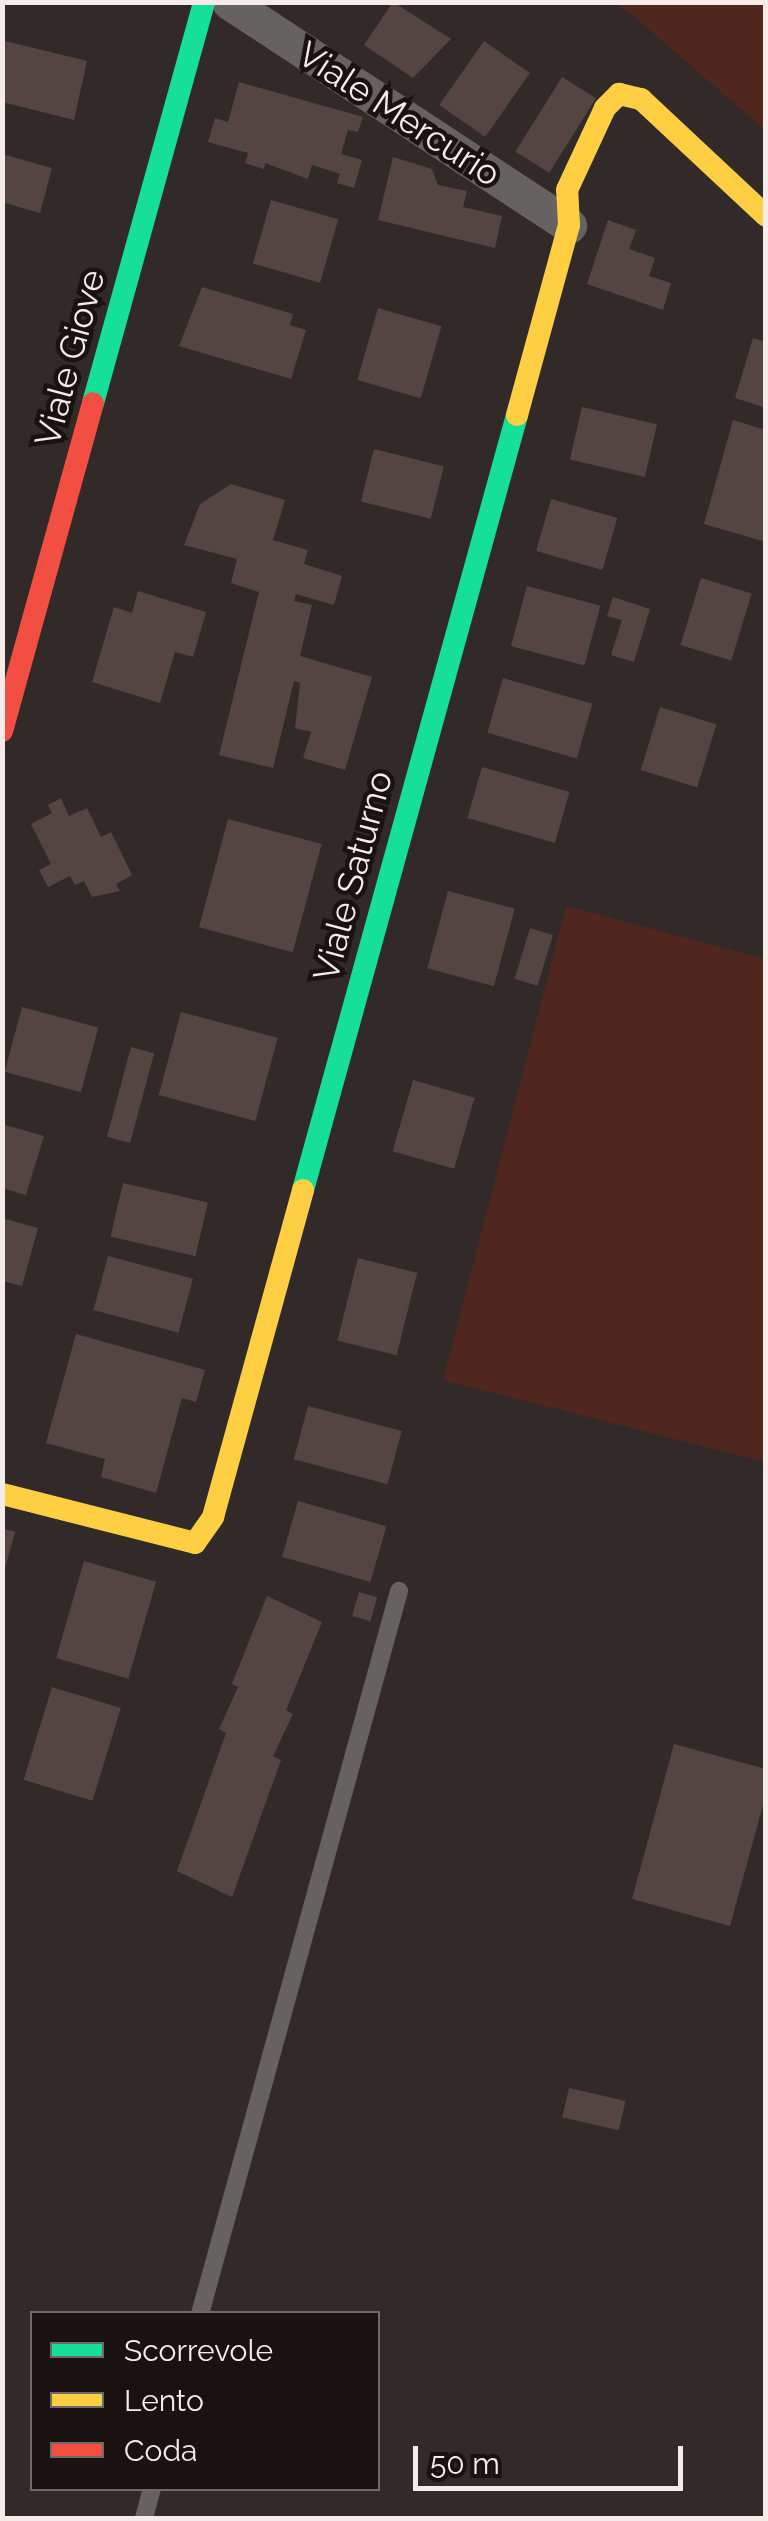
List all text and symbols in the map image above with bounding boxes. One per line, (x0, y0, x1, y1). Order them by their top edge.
street label: Viale Mercurio (290, 33, 508, 195)
street label: Viale Giove (26, 265, 114, 451)
street label: Viale Saturno (305, 766, 401, 986)
legend (30, 2311, 380, 2491)
text: Scorrevole (124, 2333, 273, 2368)
text: Lento (124, 2383, 204, 2418)
scale bar (418, 2426, 688, 2488)
text: Coda (124, 2433, 197, 2468)
text: 50 m (430, 2446, 500, 2481)

